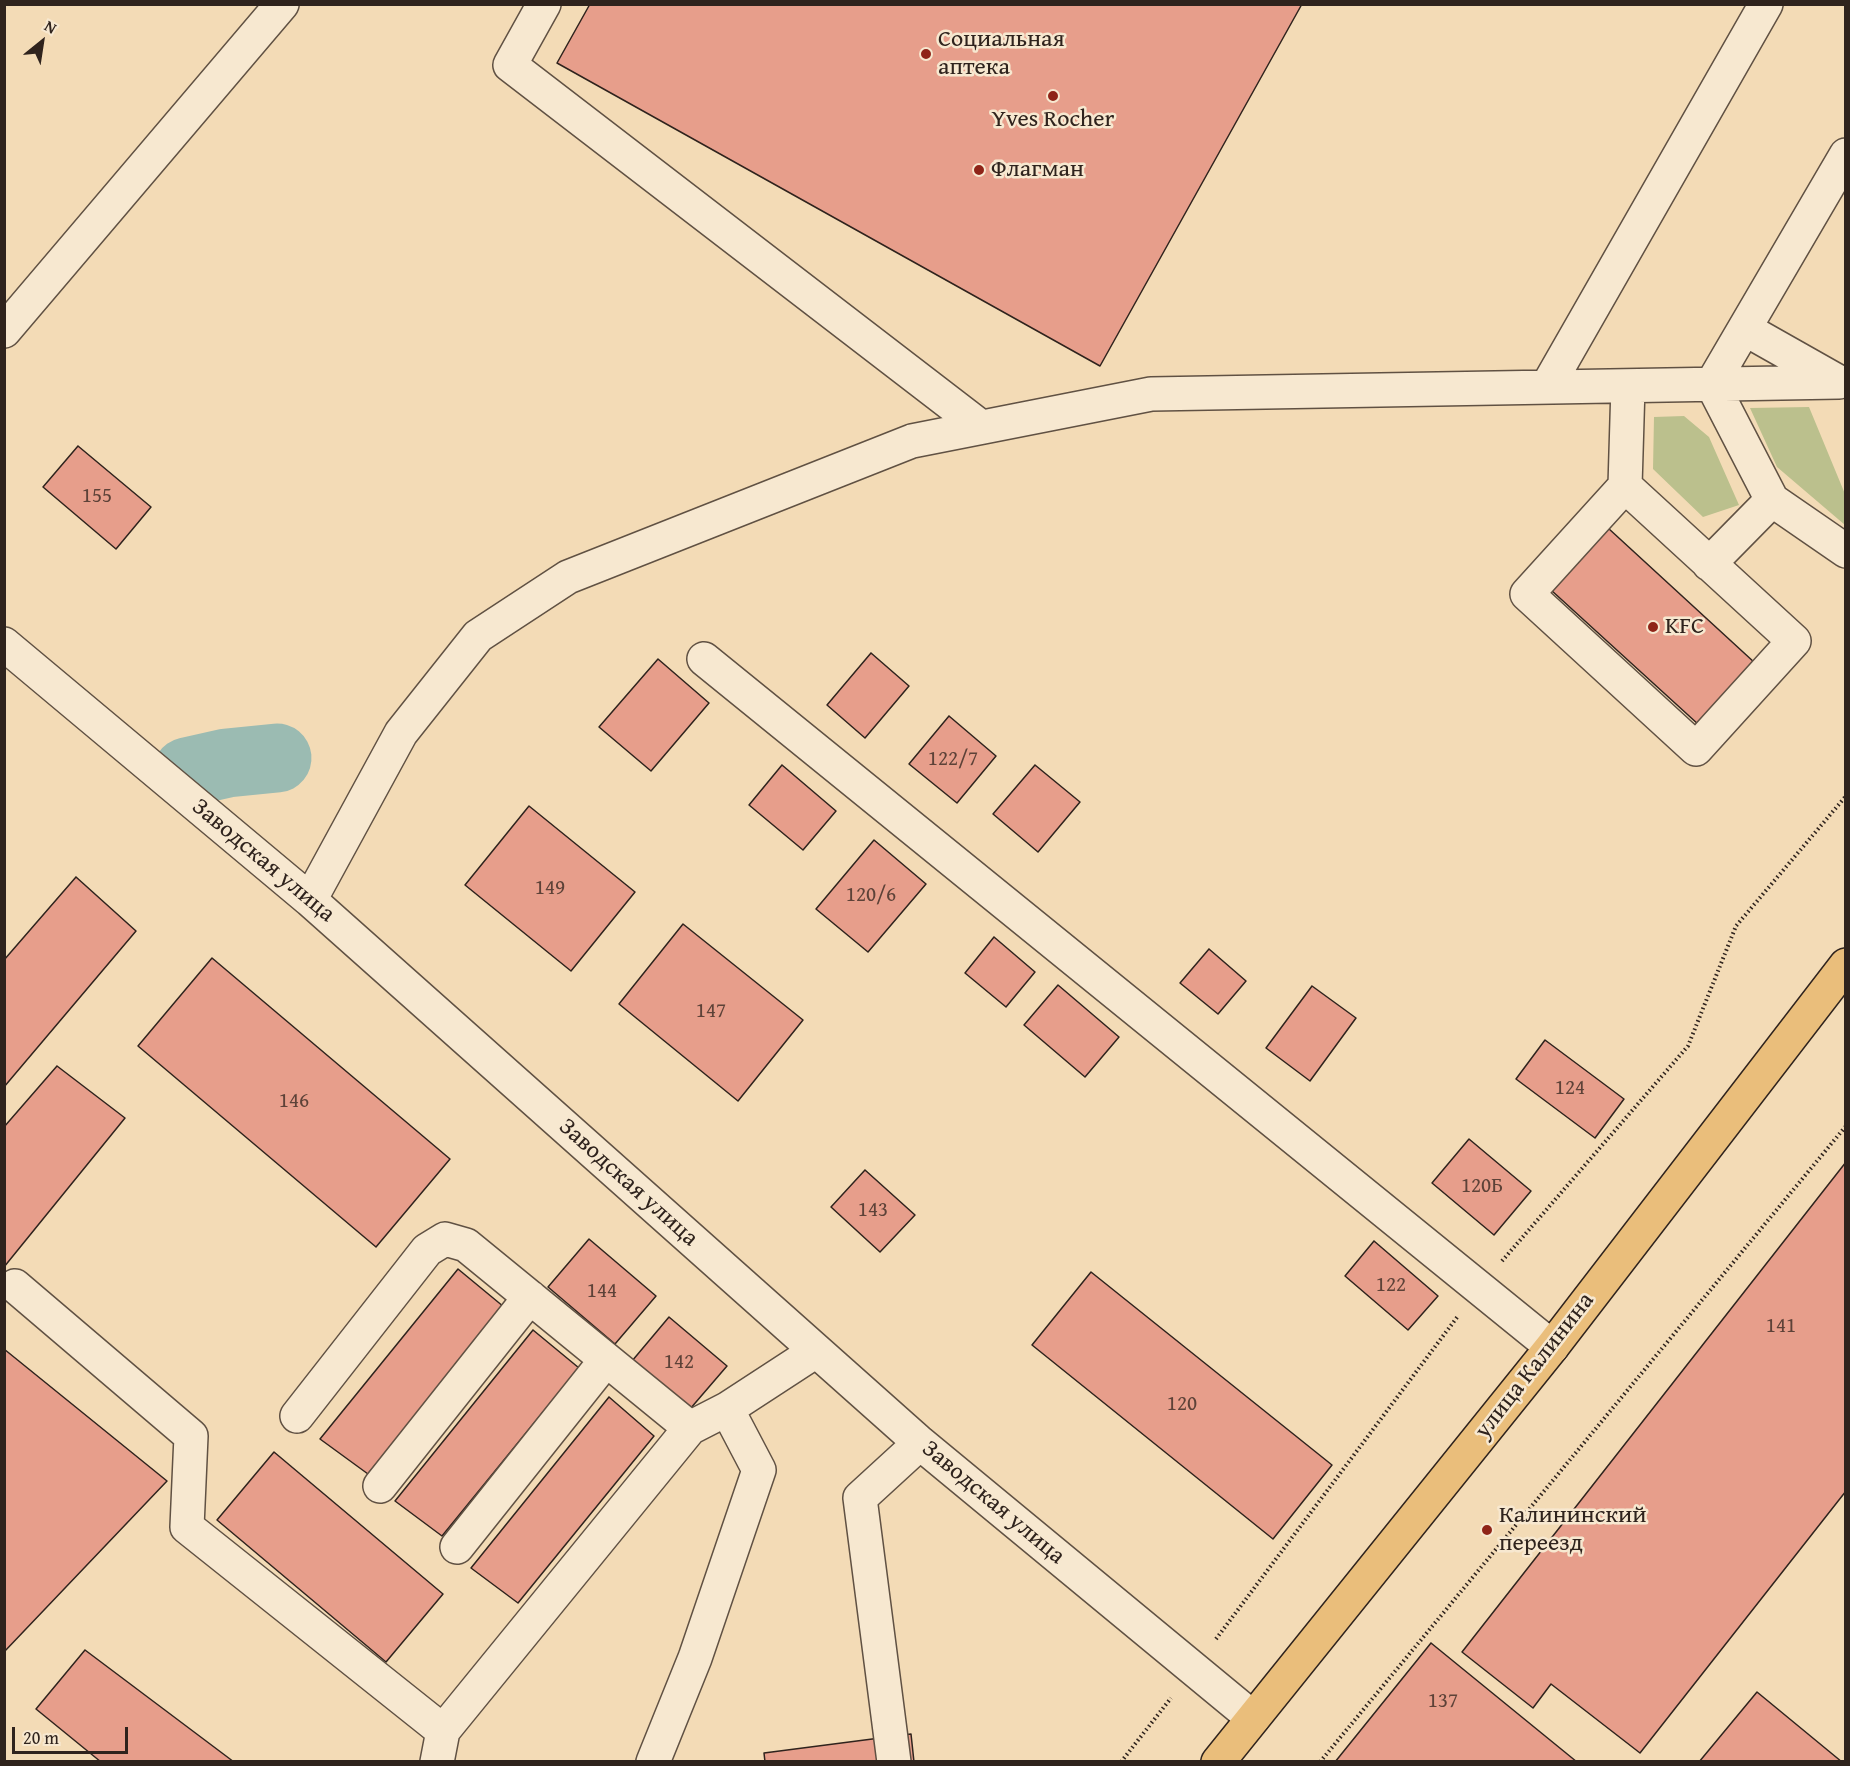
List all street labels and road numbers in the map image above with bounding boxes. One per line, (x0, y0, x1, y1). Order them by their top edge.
street label: Заводская улица (186, 793, 340, 929)
street label: Заводская улица (552, 1113, 704, 1253)
street label: улица Калинина (1469, 1287, 1601, 1445)
street label: Заводская улица (916, 1435, 1070, 1571)

